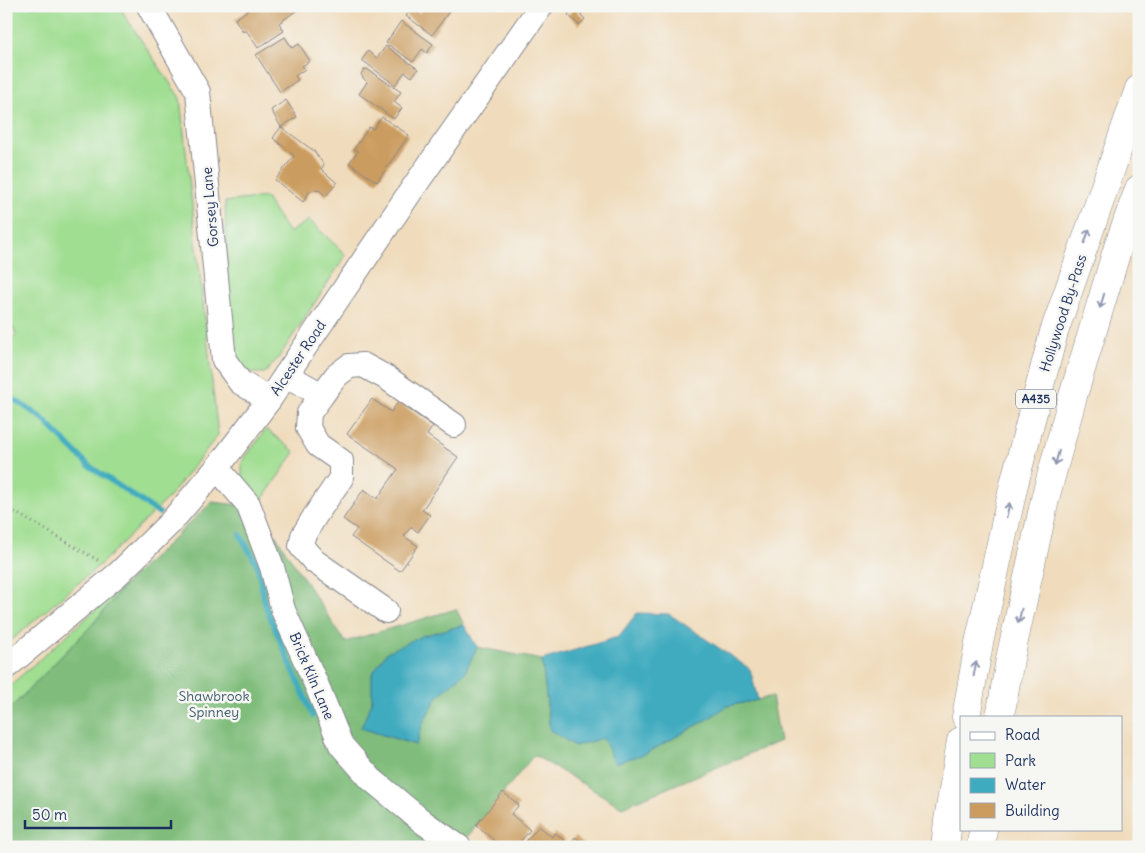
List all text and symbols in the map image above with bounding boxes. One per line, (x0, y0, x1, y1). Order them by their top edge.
street label: Gorsey Lane (198, 166, 222, 248)
one-way arrow (1083, 229, 1093, 245)
street label: Hollywood By-Pass (1036, 252, 1090, 374)
one-way arrow (1096, 293, 1106, 309)
street label: Alcester Road (266, 317, 330, 399)
road number: A435 (1016, 389, 1056, 408)
one-way arrow (1051, 449, 1061, 465)
one-way arrow (1004, 502, 1013, 518)
one-way arrow (1015, 607, 1024, 623)
street label: Brick Kiln Lane (286, 630, 338, 722)
one-way arrow (970, 661, 980, 677)
park label: Shawbrook Spinney (178, 687, 250, 721)
legend (960, 716, 1122, 830)
text: Road (1005, 725, 1040, 744)
text: Park (1005, 751, 1036, 770)
text: Water (1005, 775, 1046, 794)
scale bar (25, 798, 171, 830)
text: Building (1005, 801, 1060, 820)
text: 50 m (32, 805, 67, 824)

